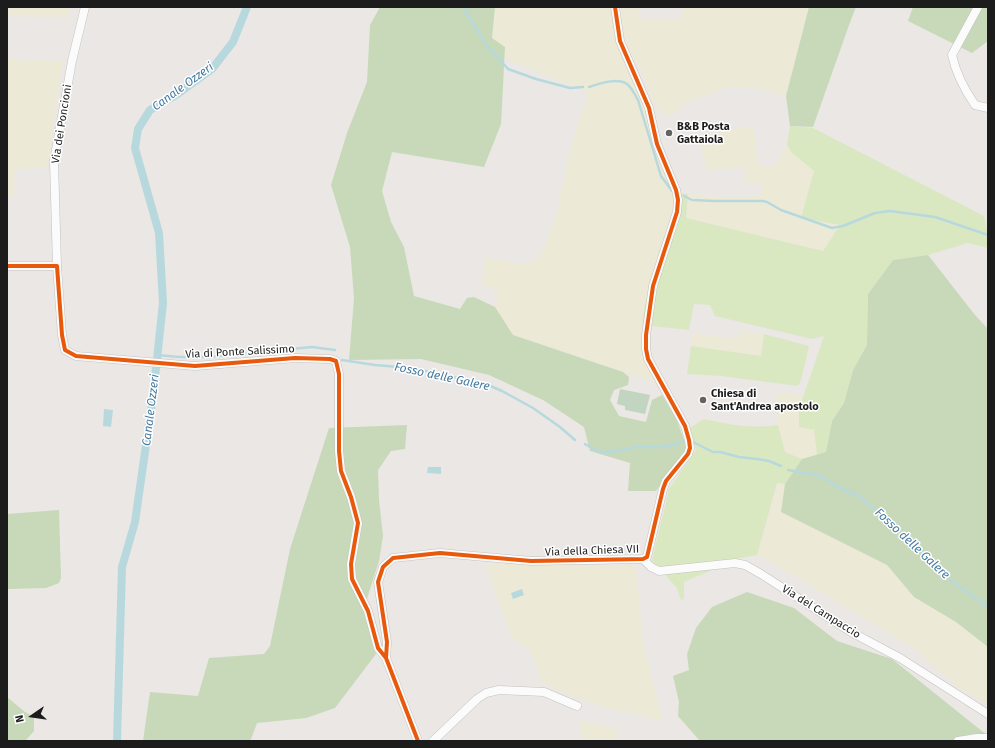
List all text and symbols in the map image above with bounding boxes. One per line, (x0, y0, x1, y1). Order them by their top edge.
water label: Canale Ozzeri (150, 60, 216, 114)
street label: Via dei Poncioni (49, 83, 75, 165)
place label: B&B Posta Gattaiola (677, 120, 730, 146)
marker: B&B Posta Gattaiola (664, 128, 674, 138)
street label: Via di Ponte Salissimo (185, 343, 295, 361)
water label: Fosso delle Galere (393, 360, 491, 394)
water label: Canale Ozzeri (139, 373, 163, 447)
place label: Chiesa di Sant'Andrea apostolo (711, 387, 819, 413)
marker: Chiesa di Sant'Andrea apostolo (698, 395, 708, 405)
water label: Fosso delle Galere (872, 506, 952, 582)
street label: Via della Chiesa VII (545, 543, 639, 559)
street label: Via del Campaccio (779, 582, 863, 642)
north arrow (12, 696, 52, 736)
text: N (13, 714, 27, 724)

